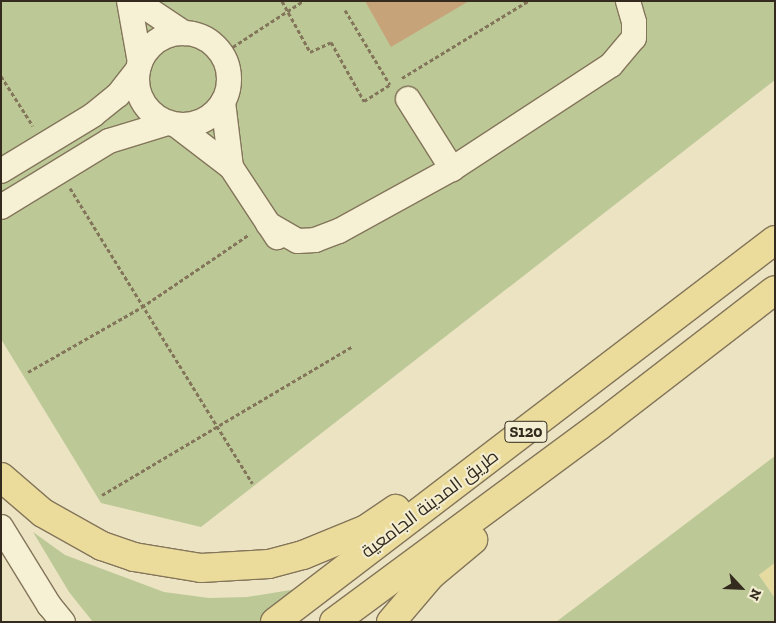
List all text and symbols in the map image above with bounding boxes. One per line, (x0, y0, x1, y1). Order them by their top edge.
road number: S120 (504, 418, 548, 446)
street label: طريق المدينة الجامعية (357, 445, 503, 563)
north arrow (716, 563, 766, 613)
text: N (745, 586, 765, 603)

